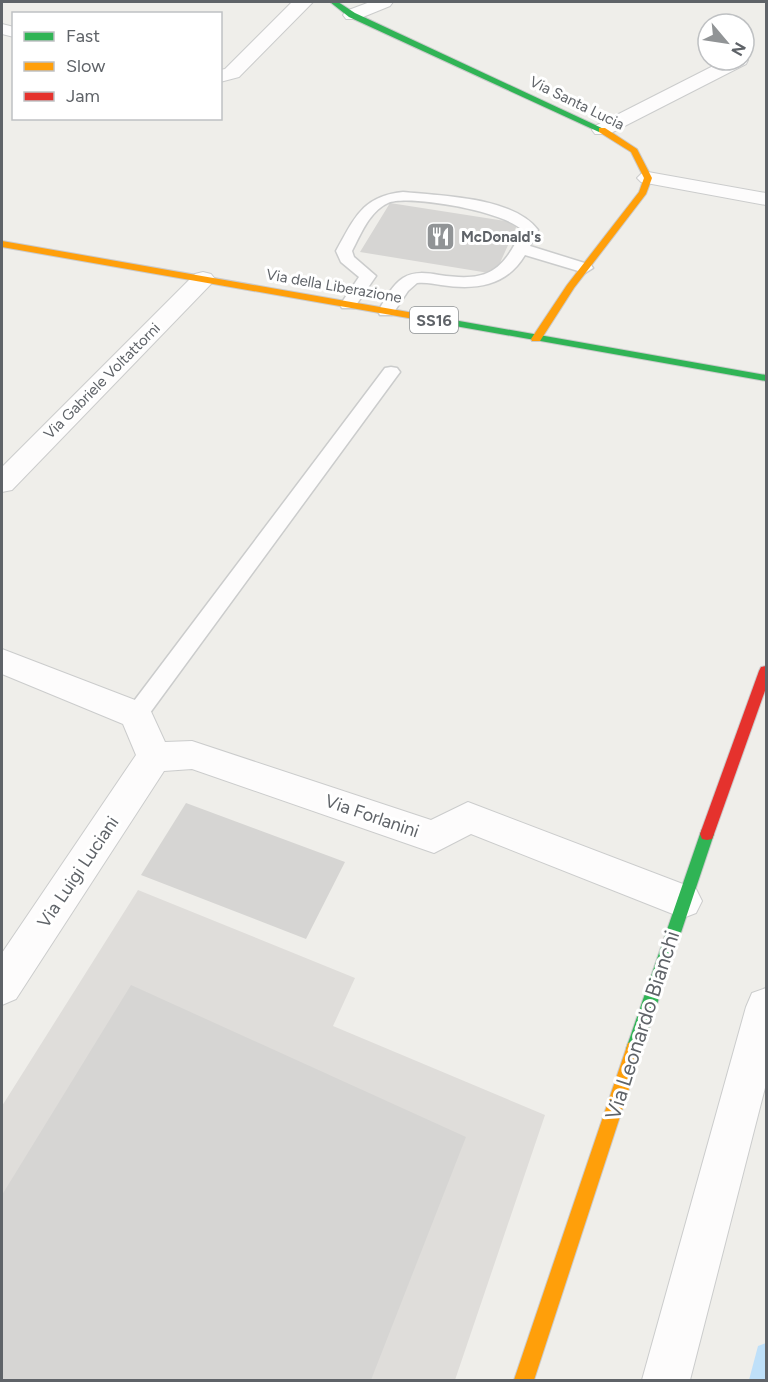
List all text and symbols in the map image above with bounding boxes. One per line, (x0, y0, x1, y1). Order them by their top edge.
legend (12, 12, 222, 120)
north arrow (696, 12, 756, 72)
text: Fast (66, 25, 100, 47)
text: N (727, 39, 750, 59)
text: Slow (66, 55, 105, 77)
street label: Via Santa Lucia (527, 72, 627, 134)
text: Jam (66, 85, 100, 107)
restaurant icon: McDonald's (424, 221, 456, 253)
place label: McDonald's (461, 228, 541, 246)
street label: Via della Liberazione (265, 265, 403, 307)
road number: SS16 (410, 307, 458, 333)
street label: Via Gabriele Voltattorni (40, 319, 164, 443)
street label: Via Forlanini (322, 790, 422, 842)
street label: Via Luigi Luciani (33, 812, 123, 932)
street label: Via Leonardo Bianchi (600, 927, 684, 1123)

